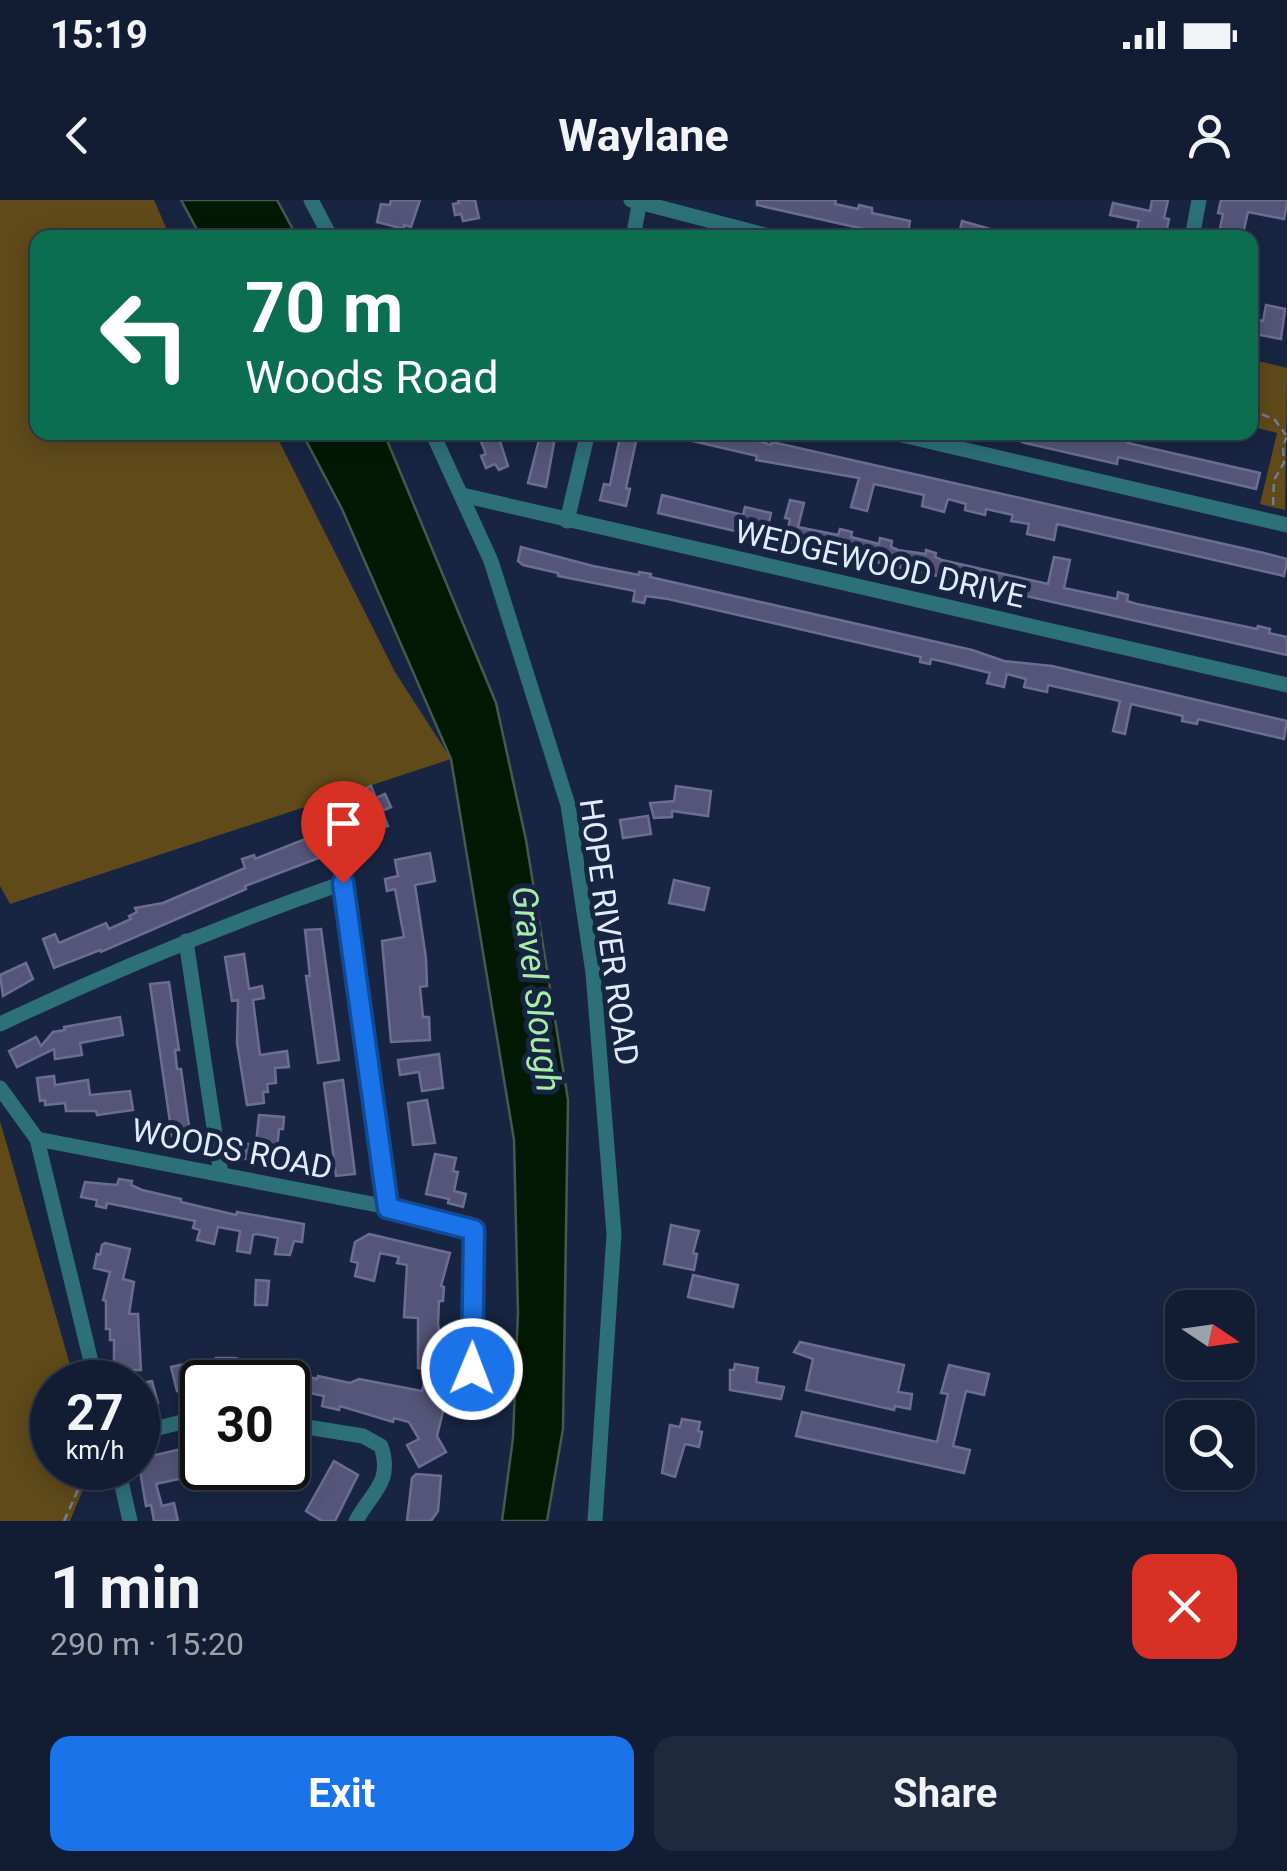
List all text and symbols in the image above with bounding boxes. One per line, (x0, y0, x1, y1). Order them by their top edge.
text: 15:19 (50, 13, 148, 57)
icon: back (50, 108, 105, 163)
icon: person (1182, 108, 1237, 163)
text: Waylane (558, 109, 729, 162)
text: 70 m (245, 267, 403, 349)
icon: left (80, 270, 210, 400)
text: Woods Road (245, 351, 499, 404)
street label: WEDGEWOOD DRIVE (731, 512, 1029, 616)
pin (301, 781, 386, 884)
icon: arrive (316, 796, 371, 851)
street label: HOPE RIVER ROAD (571, 796, 647, 1068)
water label: Gravel Slough (503, 884, 569, 1094)
street label: WOODS ROAD (128, 1111, 336, 1187)
north arrow (1165, 1290, 1255, 1380)
map controls (1165, 1290, 1255, 1490)
position arrow (420, 1317, 524, 1421)
speed limit sign: 30 (180, 1360, 310, 1490)
text: 27 (66, 1384, 124, 1442)
button: search (1165, 1400, 1255, 1490)
text: km/h (66, 1436, 124, 1465)
text: 1 min (50, 1552, 201, 1623)
button: close (1132, 1554, 1237, 1659)
text: 290 m · 15:20 (50, 1625, 244, 1663)
button: Exit (50, 1736, 634, 1851)
button: Share (654, 1736, 1237, 1851)

